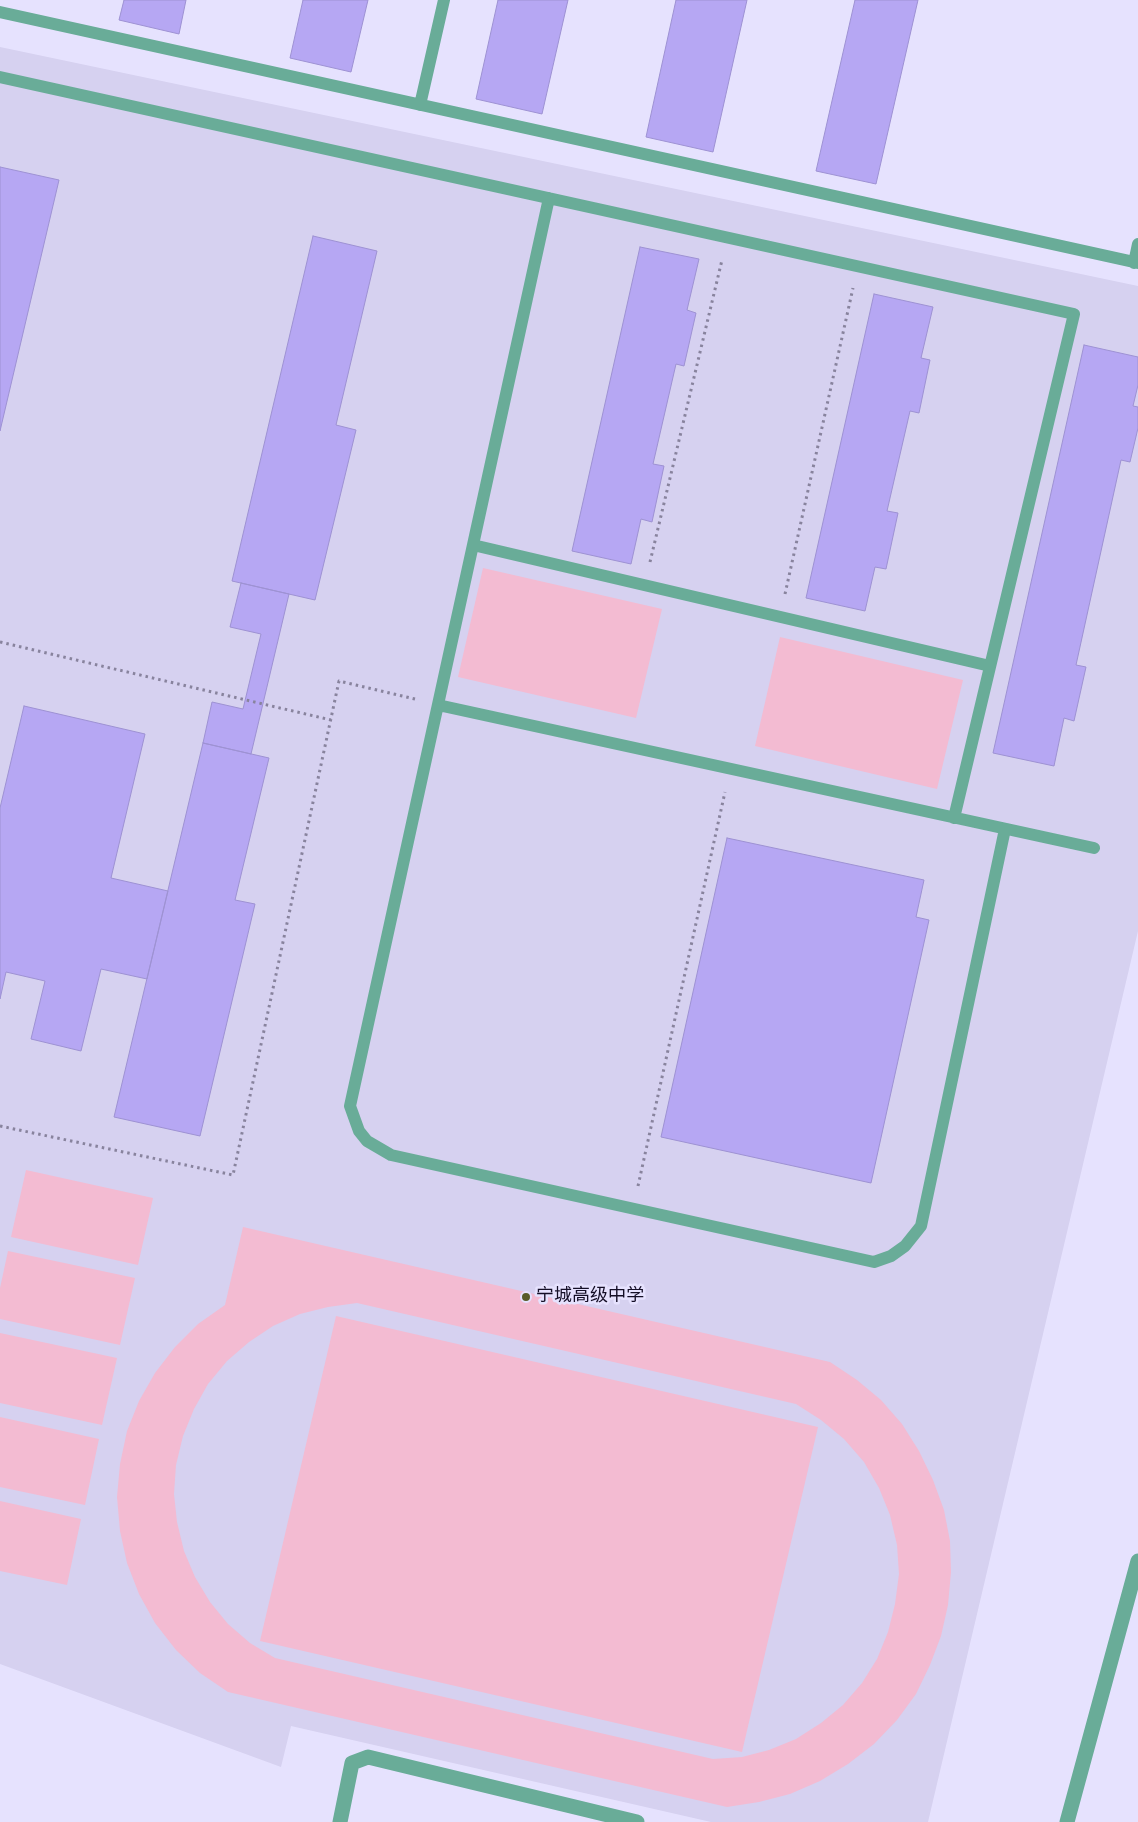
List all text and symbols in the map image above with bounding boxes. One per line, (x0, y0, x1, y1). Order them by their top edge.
place label: 宁城高级中学 (536, 1286, 644, 1308)
marker: 宁城高级中学 (520, 1291, 532, 1303)

